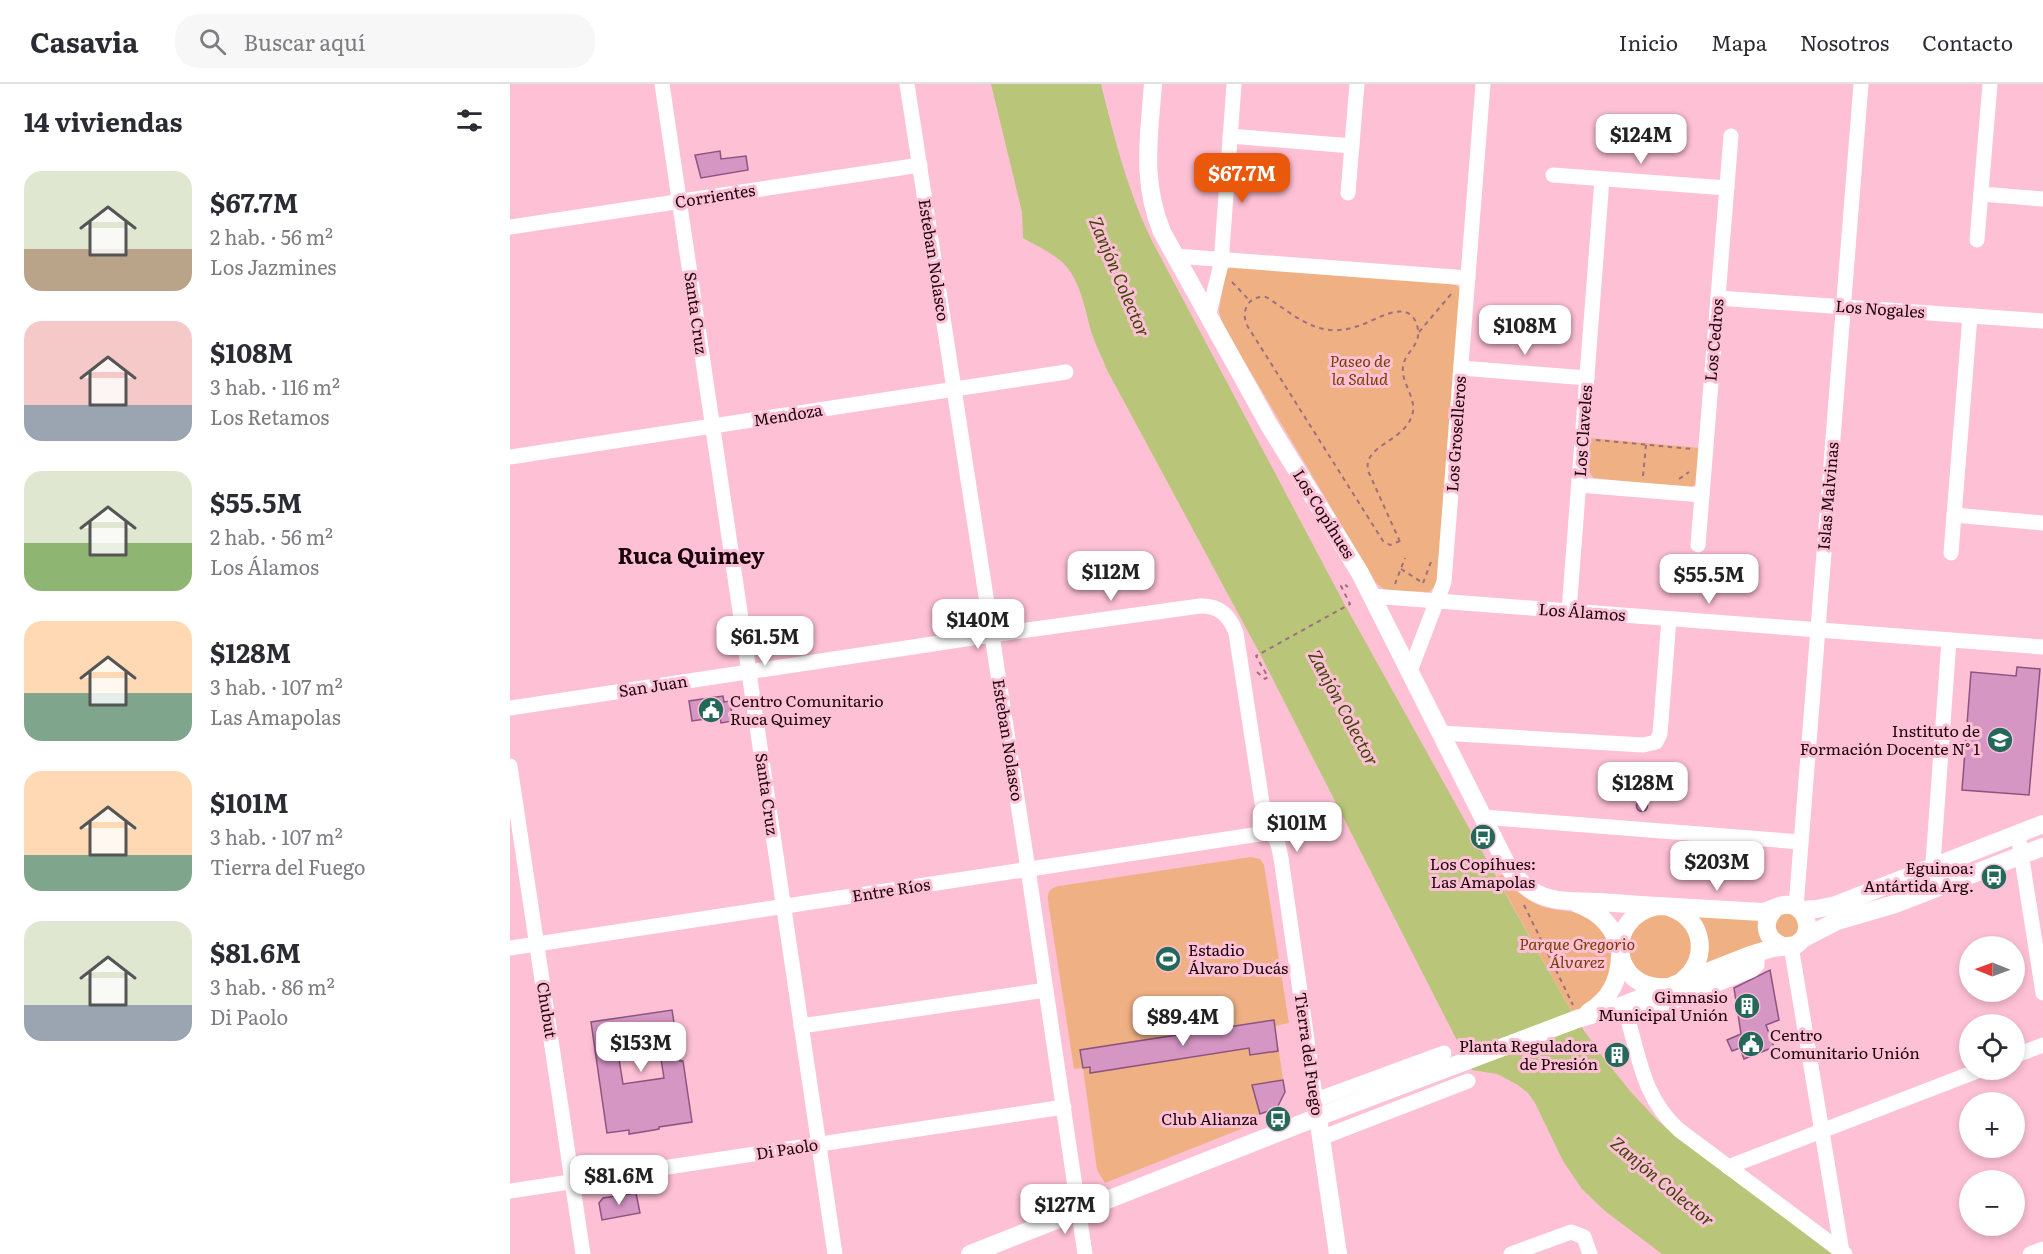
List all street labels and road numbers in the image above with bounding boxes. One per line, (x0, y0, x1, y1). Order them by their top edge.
street label: Corrientes (673, 177, 757, 213)
street label: Esteban Nolasco (913, 197, 956, 323)
street label: Santa Cruz (679, 270, 715, 356)
street label: Los Nogales (1835, 293, 1926, 323)
street label: Los Cedros (1697, 298, 1729, 382)
street label: Los Groselleros (1439, 375, 1471, 493)
street label: Los Claveles (1567, 384, 1597, 478)
street label: Mendoza (752, 397, 825, 431)
street label: Islas Malvinas (1810, 441, 1844, 551)
street label: Los Copíhues (1288, 464, 1362, 563)
street label: Los Álamos (1538, 596, 1626, 626)
street label: San Juan (617, 668, 689, 702)
street label: Esteban Nolasco (987, 677, 1030, 803)
street label: Santa Cruz (750, 751, 786, 837)
street label: Entre Ríos (850, 871, 932, 907)
street label: Chubut (532, 980, 564, 1040)
street label: Tierra del Fuego (1289, 991, 1331, 1117)
street label: Di Paolo (754, 1131, 820, 1165)

